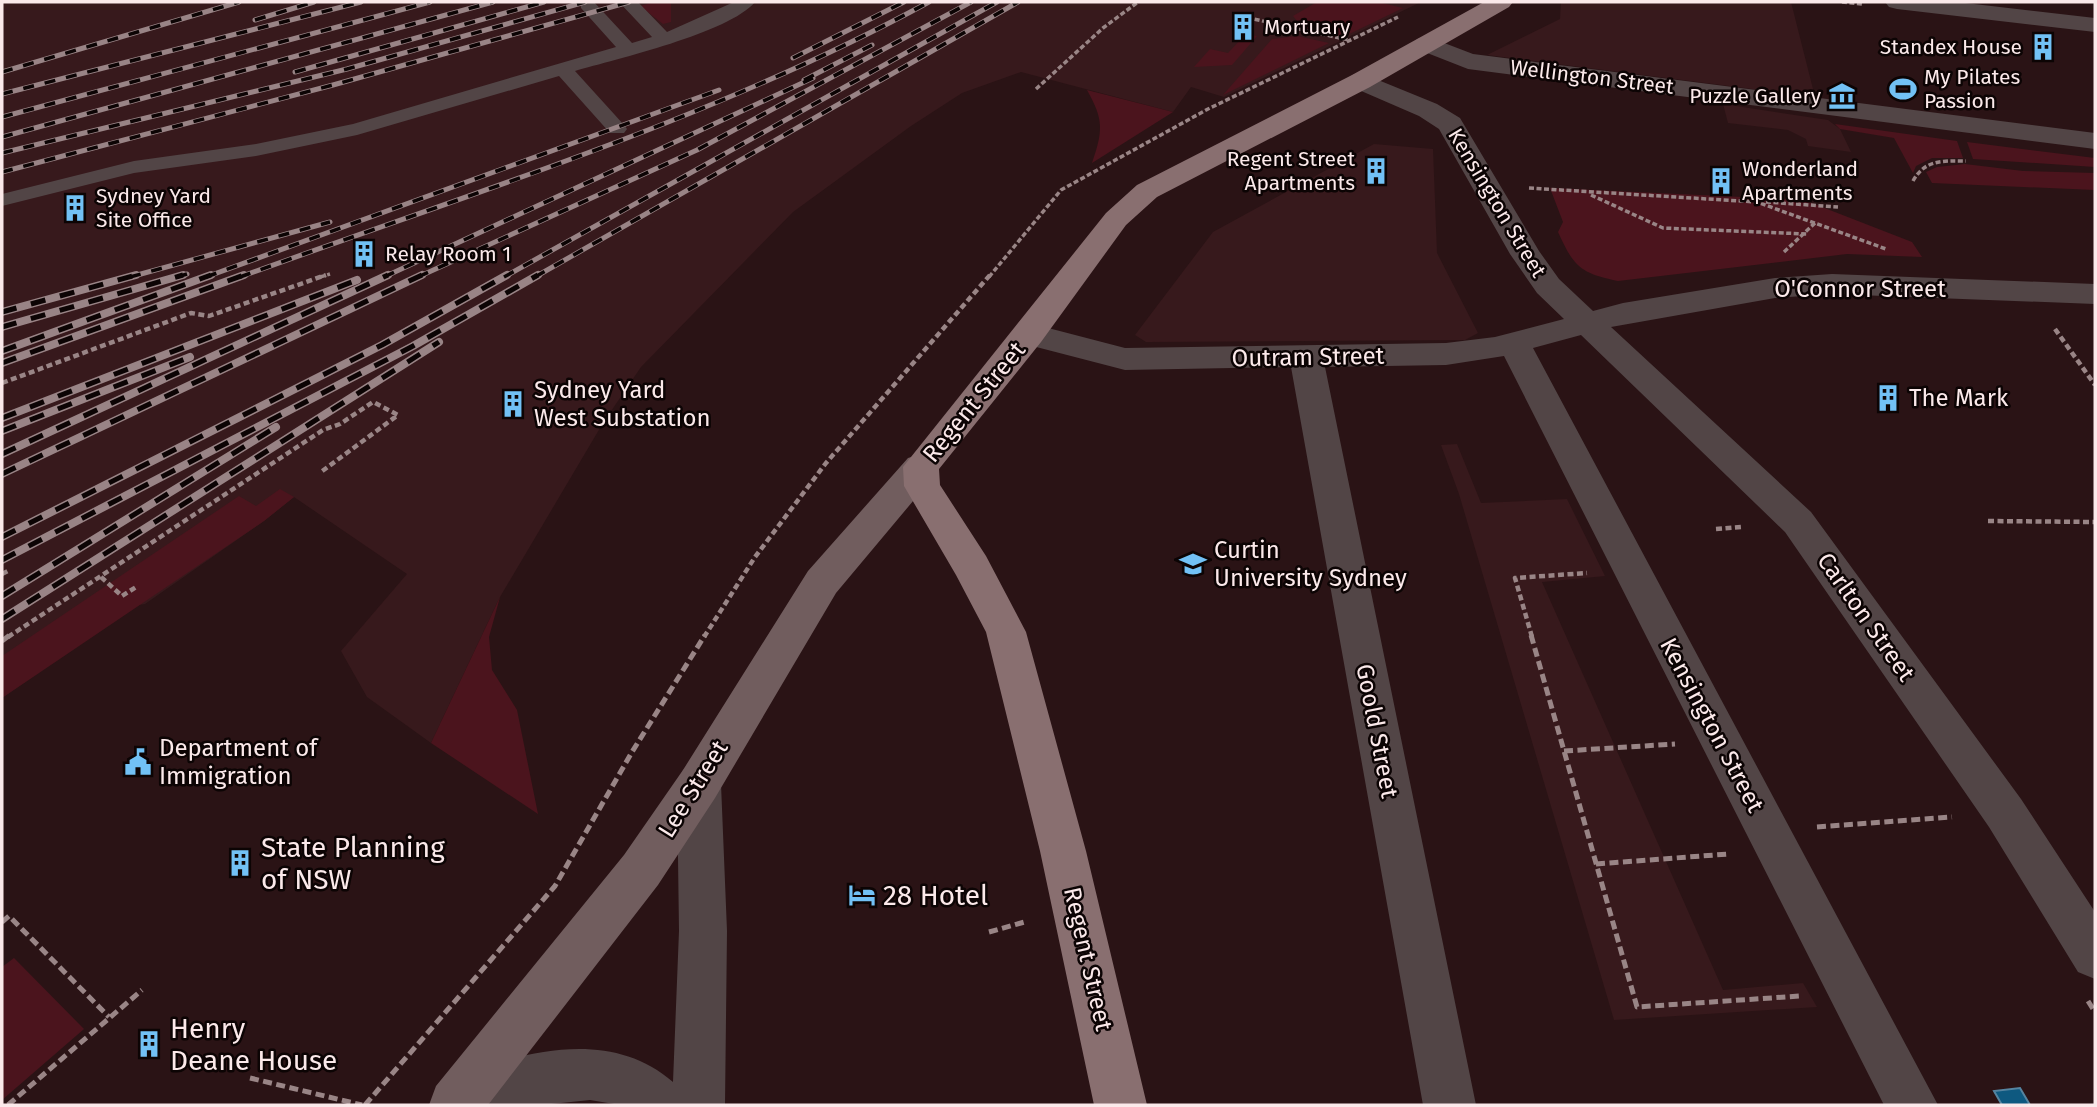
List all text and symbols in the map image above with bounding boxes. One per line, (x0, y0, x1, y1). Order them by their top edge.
building icon: Mortuary (1228, 12, 1258, 42)
place label: Mortuary (1264, 14, 1351, 40)
building icon: Standex House (2028, 32, 2058, 62)
place label: Standex House (1880, 34, 2022, 60)
street label: Wellington Street (1509, 54, 1676, 100)
place label: My Pilates Passion (1924, 64, 2021, 114)
sports icon: My Pilates Passion (1888, 74, 1918, 104)
museum icon: Puzzle Gallery (1827, 81, 1857, 111)
place label: Puzzle Gallery (1689, 83, 1822, 109)
street label: Kensington Street (1442, 124, 1552, 283)
place label: Regent Street Apartments (1227, 146, 1355, 196)
building icon: Regent Street Apartments (1361, 156, 1391, 186)
place label: Wonderland Apartments (1742, 156, 1858, 206)
building icon: Wonderland Apartments (1706, 166, 1736, 196)
place label: Sydney Yard Site Office (96, 183, 211, 233)
building icon: Sydney Yard Site Office (60, 193, 90, 223)
building icon: Relay Room 1 (349, 239, 379, 269)
place label: Relay Room 1 (385, 241, 511, 267)
street label: O'Connor Street (1774, 275, 1946, 303)
street label: Regent Street (917, 336, 1031, 468)
street label: Outram Street (1231, 342, 1385, 372)
place label: Sydney Yard West Substation (534, 376, 710, 432)
building icon: The Mark (1873, 383, 1903, 413)
place label: The Mark (1909, 384, 2009, 412)
building icon: Sydney Yard West Substation (498, 389, 528, 419)
place label: Curtin University Sydney (1214, 536, 1407, 592)
street label: Carlton Street (1811, 547, 1921, 687)
school or university icon: Curtin University Sydney (1178, 549, 1208, 579)
street label: Kensington Street (1654, 633, 1770, 817)
street label: Goold Street (1350, 662, 1404, 801)
place label: Department of Immigration (159, 734, 319, 790)
street label: Lee Street (652, 735, 734, 843)
public building icon: Department of Immigration (123, 747, 153, 777)
place label: State Planning of NSW (261, 831, 445, 896)
building icon: State Planning of NSW (225, 848, 255, 878)
place label: 28 Hotel (883, 879, 988, 912)
hotel icon: 28 Hotel (847, 880, 877, 910)
street label: Regent Street (1058, 884, 1118, 1034)
place label: Henry Deane House (170, 1012, 337, 1077)
building icon: Henry Deane House (134, 1029, 164, 1059)

